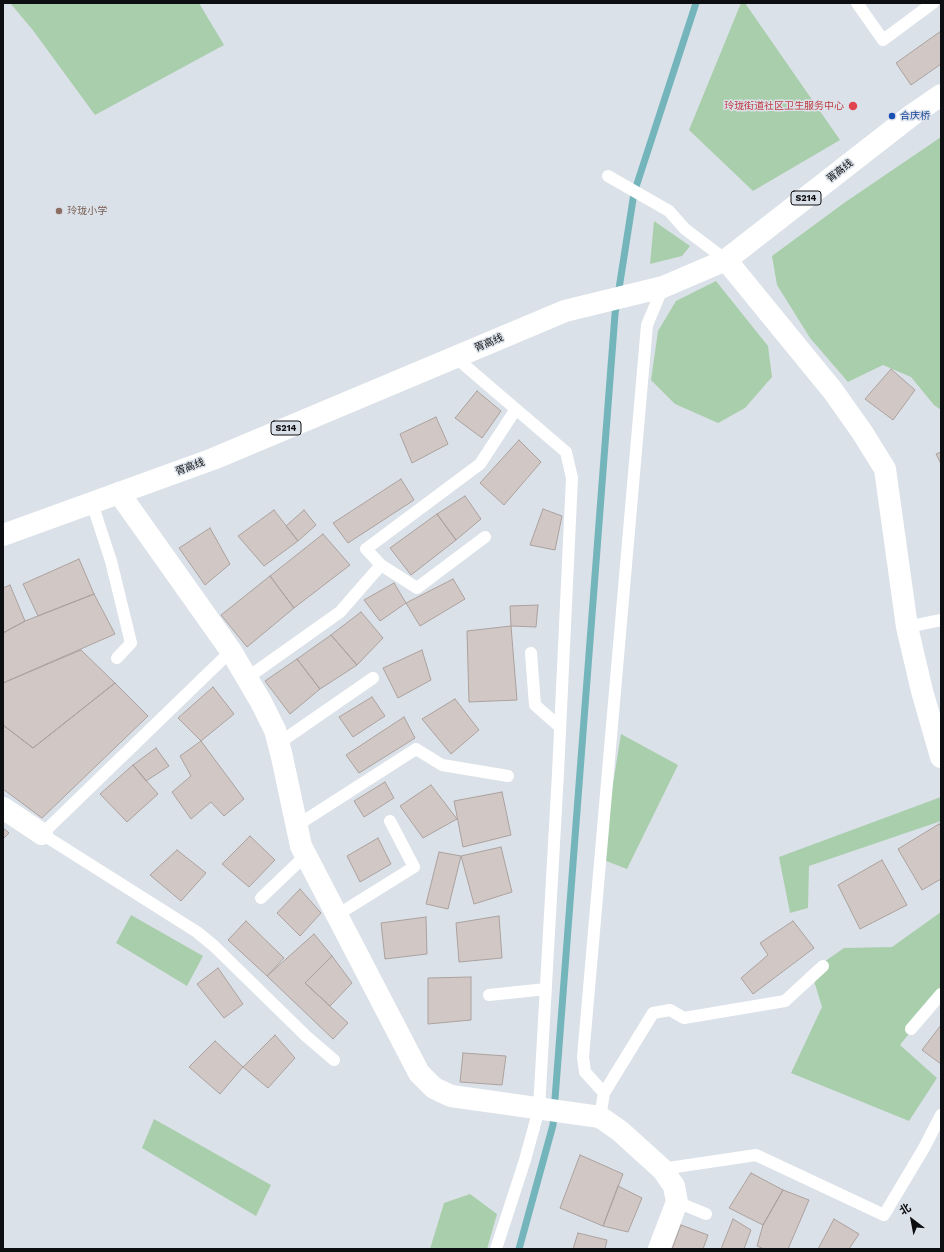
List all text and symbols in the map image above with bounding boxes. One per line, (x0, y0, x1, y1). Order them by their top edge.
place label: 玲珑街道社区卫生服务中心 (724, 100, 844, 112)
marker: 玲珑街道社区卫生服务中心 (847, 100, 859, 112)
place label: 合庆桥 (900, 110, 930, 122)
marker: 合庆桥 (887, 111, 897, 121)
street label: 胥高线 (824, 157, 856, 185)
road number: S214 (791, 191, 821, 205)
place label: 玲珑小学 (67, 205, 107, 217)
marker: 玲珑小学 (54, 206, 64, 216)
street label: 胥高线 (473, 332, 505, 354)
road number: S214 (271, 421, 301, 435)
street label: 胥高线 (174, 456, 206, 478)
north arrow (892, 1200, 932, 1240)
text: 北 (897, 1201, 913, 1218)

